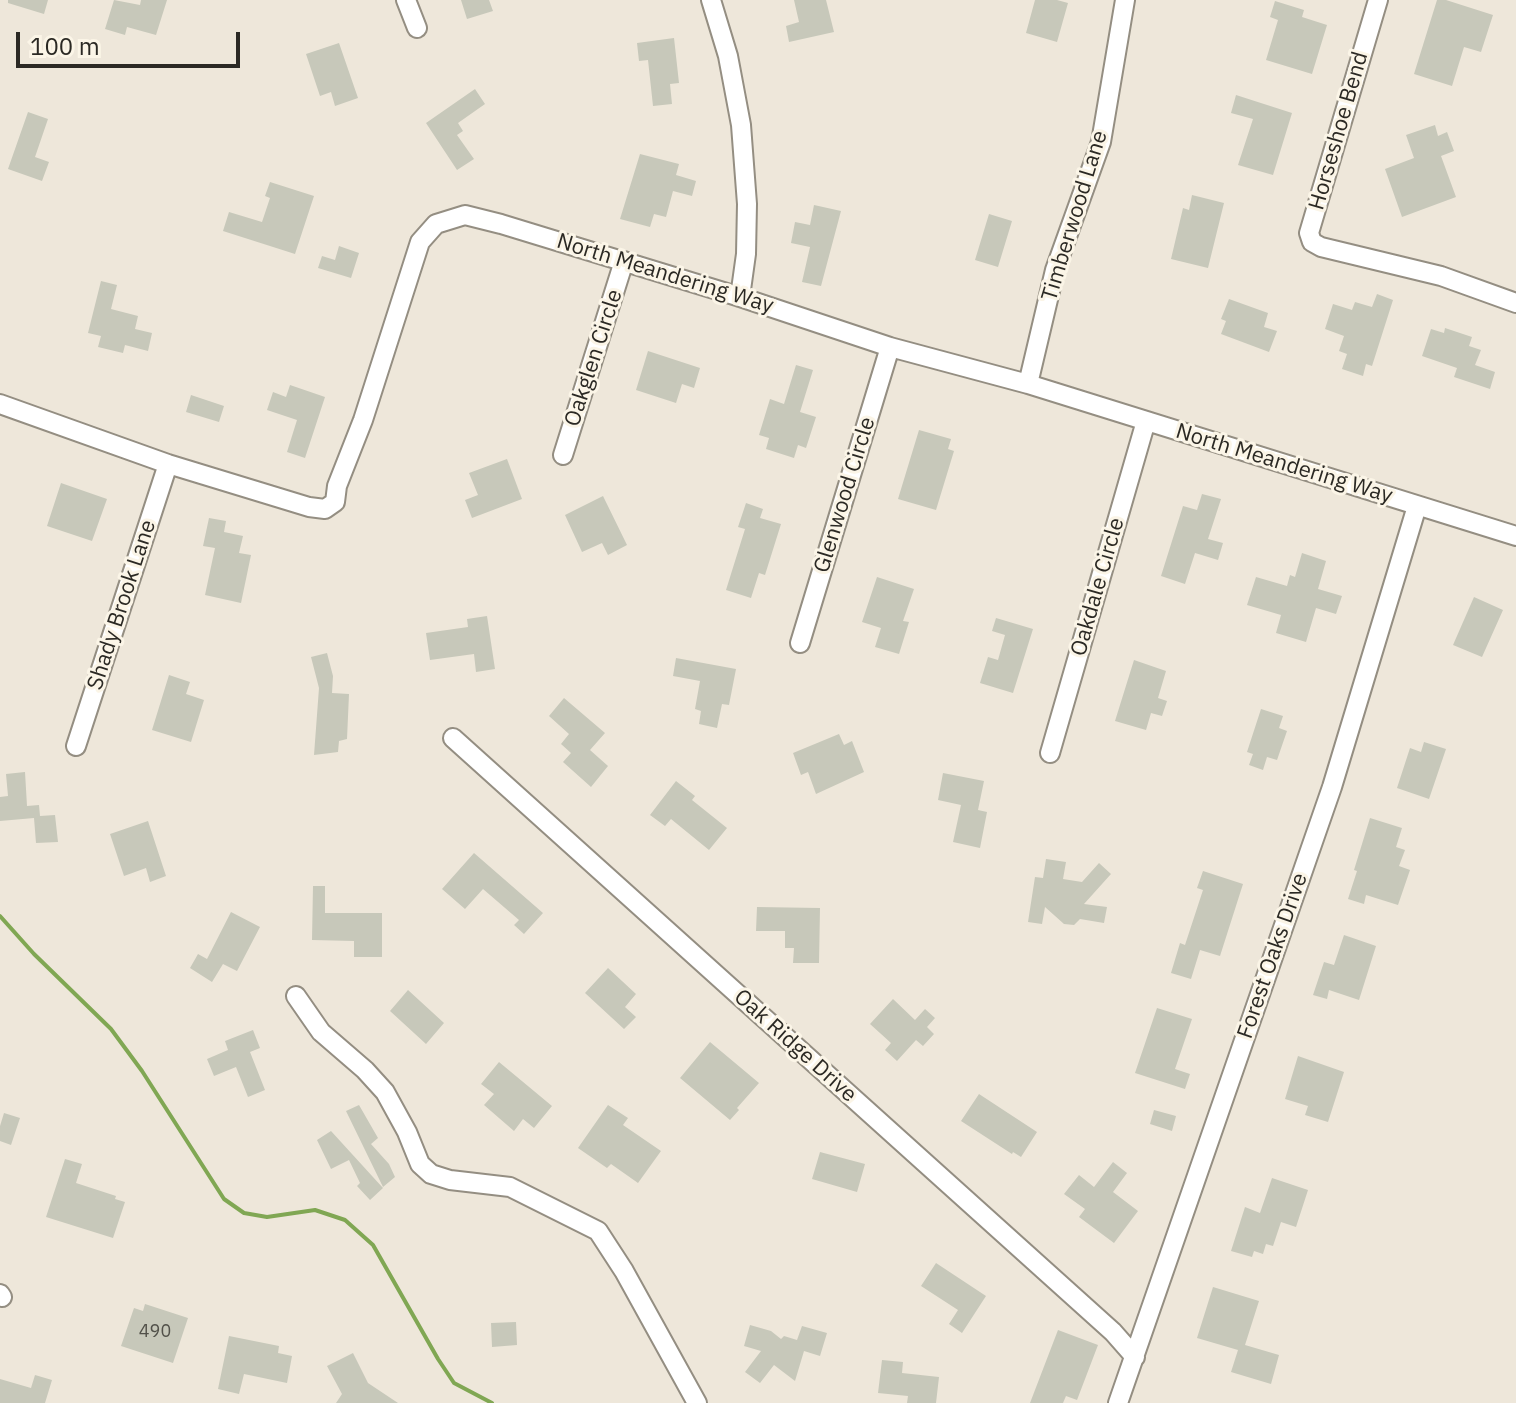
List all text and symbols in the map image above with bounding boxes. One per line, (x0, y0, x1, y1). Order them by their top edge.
scale bar (20, 16, 244, 66)
text: 100 m (30, 30, 100, 62)
street label: Horseshoe Bend (1304, 49, 1374, 213)
street label: Timberwood Lane (1037, 128, 1113, 304)
street label: North Meandering Way (553, 228, 777, 320)
street label: Oakglen Circle (559, 286, 629, 430)
street label: Glenwood Circle (809, 414, 881, 576)
street label: North Meandering Way (1172, 418, 1396, 510)
street label: Oakdale Circle (1066, 515, 1130, 659)
street label: Shady Brook Lane (82, 517, 162, 693)
street label: Forest Oaks Drive (1232, 870, 1314, 1042)
street label: Oak Ridge Drive (728, 984, 862, 1108)
house number: 490 (139, 1321, 171, 1343)

